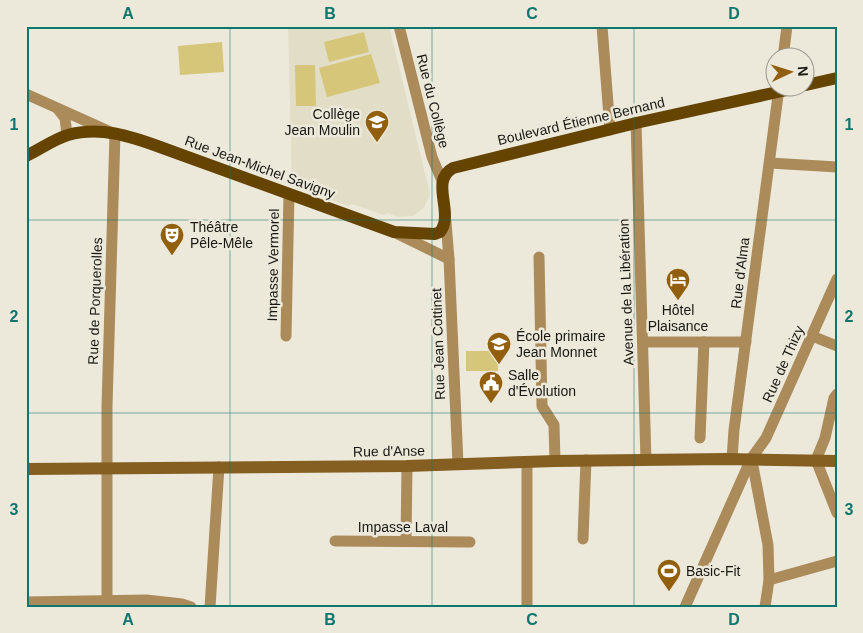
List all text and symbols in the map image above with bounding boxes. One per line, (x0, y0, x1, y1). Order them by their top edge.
text: A (122, 5, 134, 22)
text: B (324, 5, 336, 22)
text: C (526, 5, 538, 22)
text: D (728, 5, 740, 22)
north arrow (766, 48, 816, 98)
street label: Rue du Collège (414, 52, 452, 150)
text: N (795, 65, 811, 77)
street label: Boulevard Étienne Bernand (496, 94, 666, 148)
place label: Collège Jean Moulin (285, 106, 360, 138)
school or university icon: Collège Jean Moulin (364, 109, 390, 143)
text: 1 (10, 116, 19, 133)
text: 1 (845, 116, 854, 133)
street label: Rue Jean-Michel Savigny (183, 132, 337, 202)
street label: Impasse Vermorel (264, 208, 282, 322)
street label: Avenue de la Libération (615, 218, 637, 366)
place label: Théâtre Pêle-Mêle (190, 219, 253, 251)
theatre icon: Théâtre Pêle-Mêle (159, 222, 185, 256)
street label: Rue d'Alma (728, 236, 752, 310)
street label: Rue de Porquerolles (85, 237, 105, 365)
hotel icon: Hôtel Plaisance (665, 267, 691, 301)
street label: Rue Jean Cottinet (428, 288, 448, 400)
place label: Hôtel Plaisance (648, 302, 709, 334)
text: 2 (10, 308, 19, 325)
text: 2 (845, 308, 854, 325)
street label: Rue de Thizy (759, 323, 807, 405)
place label: École primaire Jean Monnet (516, 328, 606, 360)
school or university icon: École primaire Jean Monnet (486, 331, 512, 365)
place label: Salle d'Évolution (508, 367, 576, 399)
public building icon: Salle d'Évolution (478, 370, 504, 404)
street label: Rue d'Anse (353, 442, 425, 460)
text: 3 (10, 501, 19, 518)
text: 3 (845, 501, 854, 518)
street label: Impasse Laval (358, 519, 448, 535)
sports icon: Basic-Fit (656, 558, 682, 592)
place label: Basic-Fit (686, 563, 741, 579)
text: A (122, 611, 134, 628)
text: B (324, 611, 336, 628)
text: C (526, 611, 538, 628)
text: D (728, 611, 740, 628)

